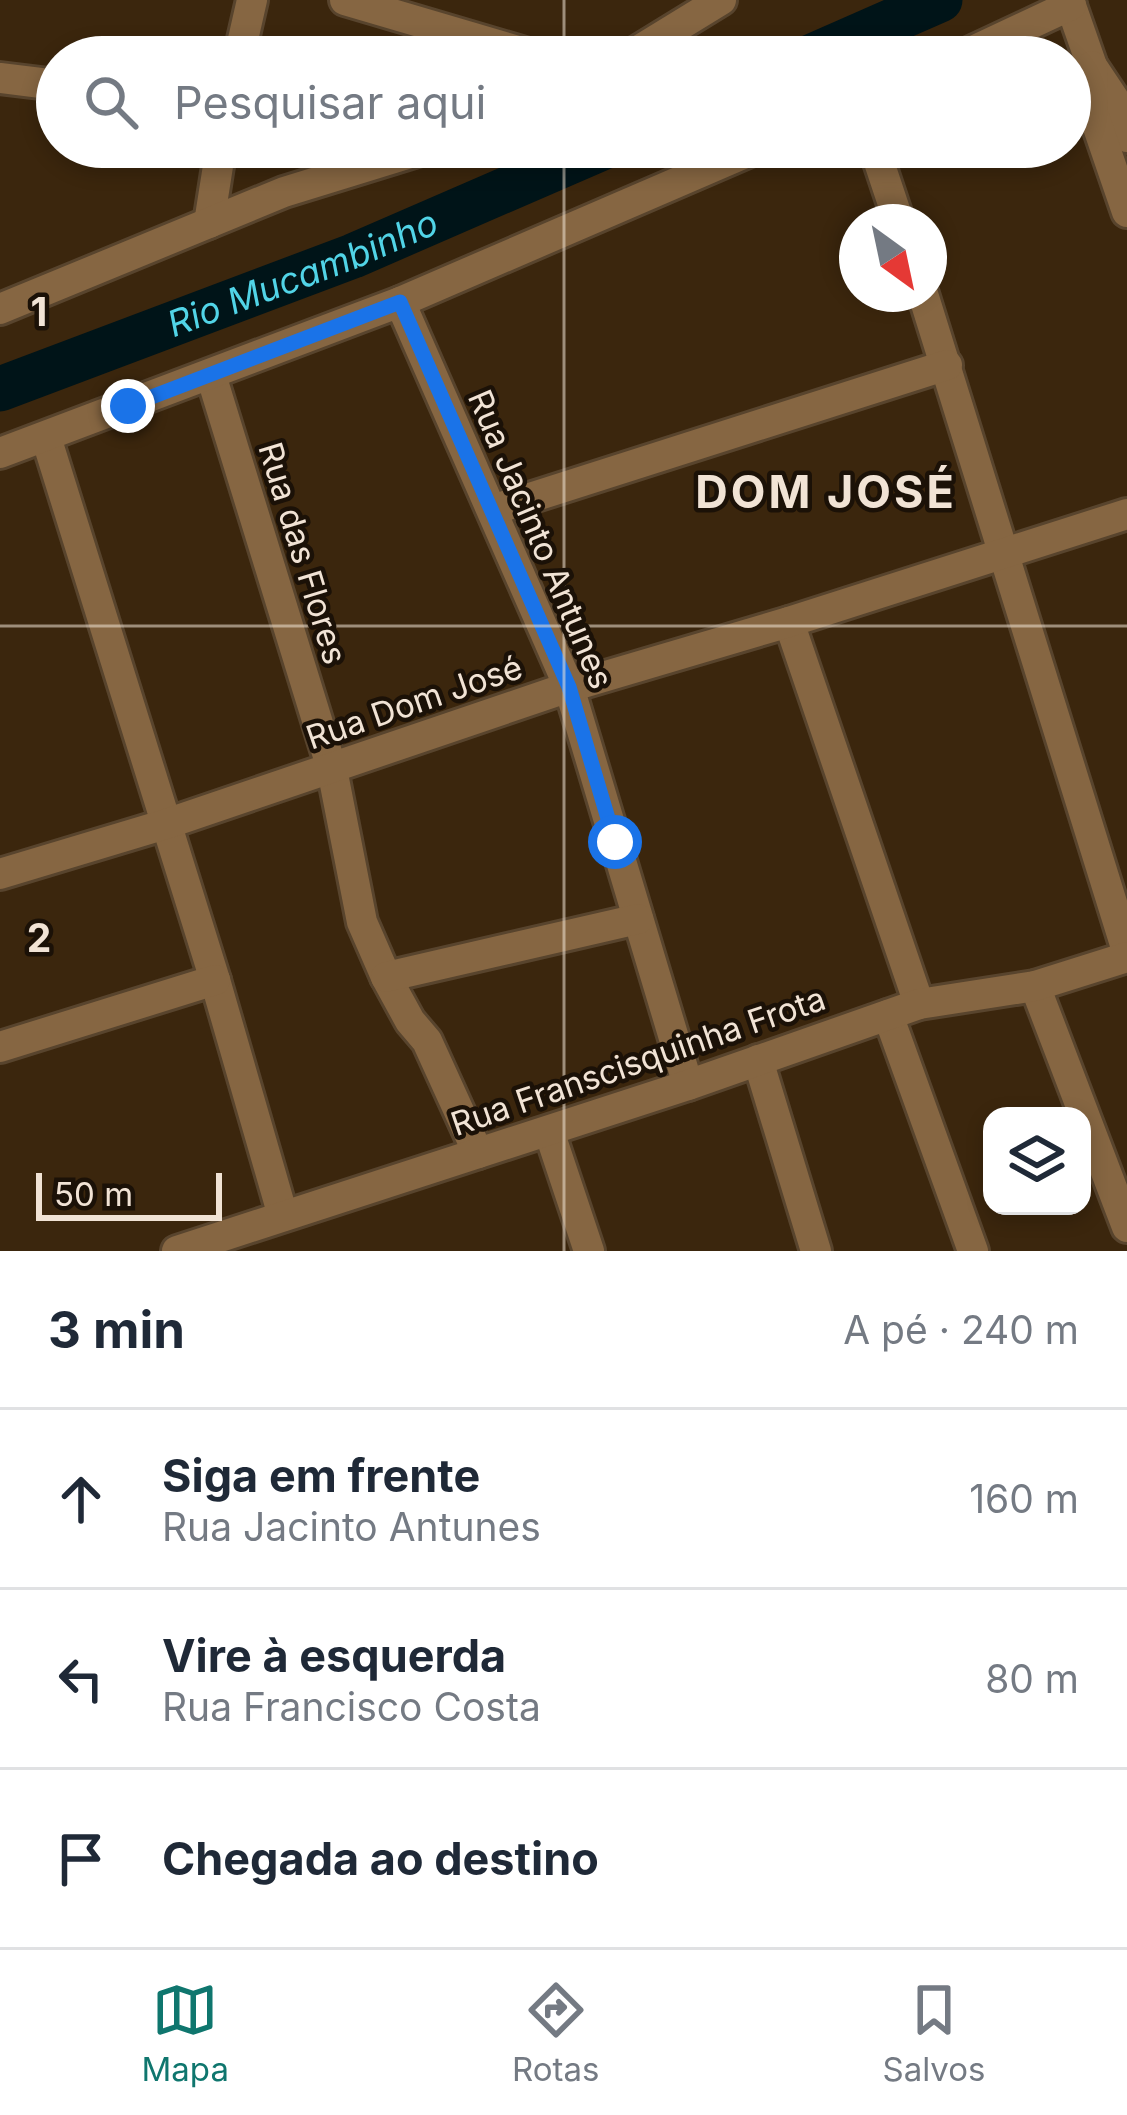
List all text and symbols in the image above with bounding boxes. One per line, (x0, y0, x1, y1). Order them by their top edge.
search box (36, 36, 1091, 168)
icon: search (78, 69, 144, 135)
text: Pesquisar aqui (174, 75, 487, 130)
water label: Rio Mucambinho (161, 200, 444, 346)
north arrow (839, 204, 947, 312)
text: 1 (31, 288, 47, 335)
route end (101, 379, 155, 433)
street label: Rua Jacinto Antunes (460, 384, 622, 694)
street label: Rua das Flores (250, 437, 356, 669)
district label: DOM JOSÉ (695, 464, 957, 519)
street label: Rua Dom José (301, 646, 527, 758)
route start (588, 815, 642, 869)
text: 2 (27, 914, 51, 961)
street label: Rua Franscisquinha Frota (446, 978, 830, 1144)
map controls (983, 1107, 1091, 1215)
button: layers (983, 1107, 1091, 1215)
scale bar (36, 1167, 222, 1220)
text: 50 m (54, 1174, 133, 1214)
text: 3 min (48, 1299, 185, 1360)
text: A pé · 240 m (843, 1306, 1079, 1353)
text: Siga em frente (162, 1448, 480, 1503)
icon: ahead (48, 1466, 114, 1532)
text: 160 m (969, 1475, 1079, 1522)
text: Rua Jacinto Antunes (162, 1503, 541, 1550)
text: Vire à esquerda (162, 1628, 506, 1683)
icon: left (48, 1646, 114, 1712)
text: 80 m (985, 1655, 1079, 1702)
text: Rua Francisco Costa (162, 1683, 541, 1730)
icon: arrive (48, 1826, 114, 1892)
text: Chegada ao destino (162, 1831, 599, 1886)
tab: Mapa (142, 1977, 229, 2089)
tab: Rotas (512, 1977, 599, 2089)
tab: Salvos (882, 1977, 985, 2089)

